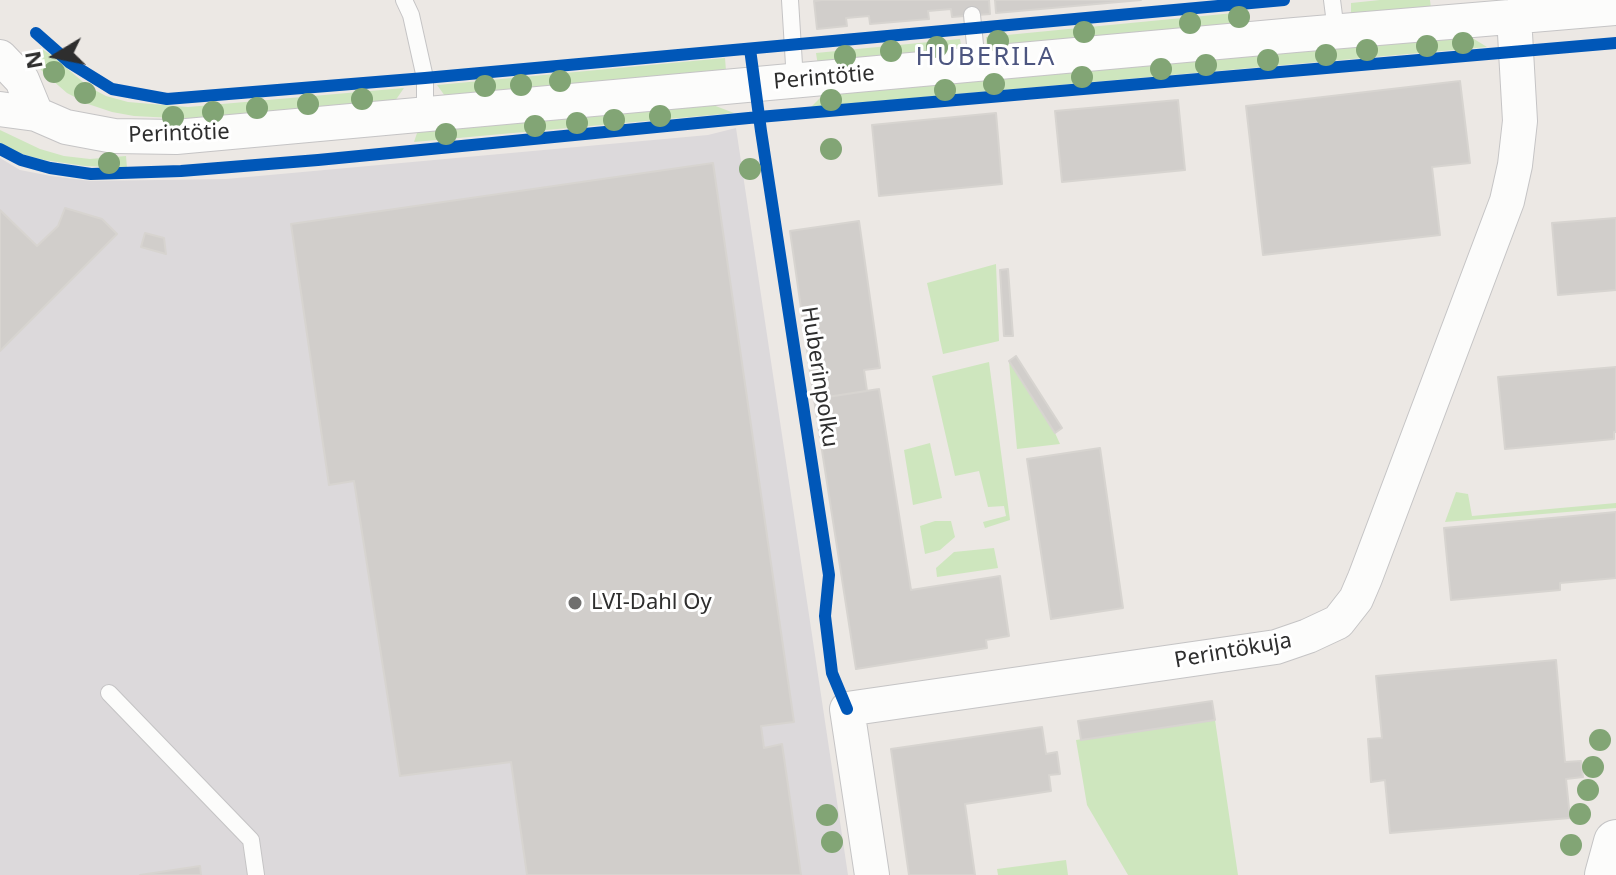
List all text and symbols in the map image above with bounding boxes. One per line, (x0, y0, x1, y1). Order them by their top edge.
north arrow (16, 16, 96, 96)
district label: HUBERILA (916, 42, 1056, 74)
text: N (16, 49, 49, 72)
street label: Perintötie (772, 60, 876, 96)
street label: Perintötie (128, 119, 230, 149)
street label: Huberinpolku (795, 305, 843, 449)
place label: LVI-Dahl Oy (591, 590, 712, 616)
marker: LVI-Dahl Oy (566, 594, 584, 612)
street label: Perintökuja (1172, 628, 1294, 674)

